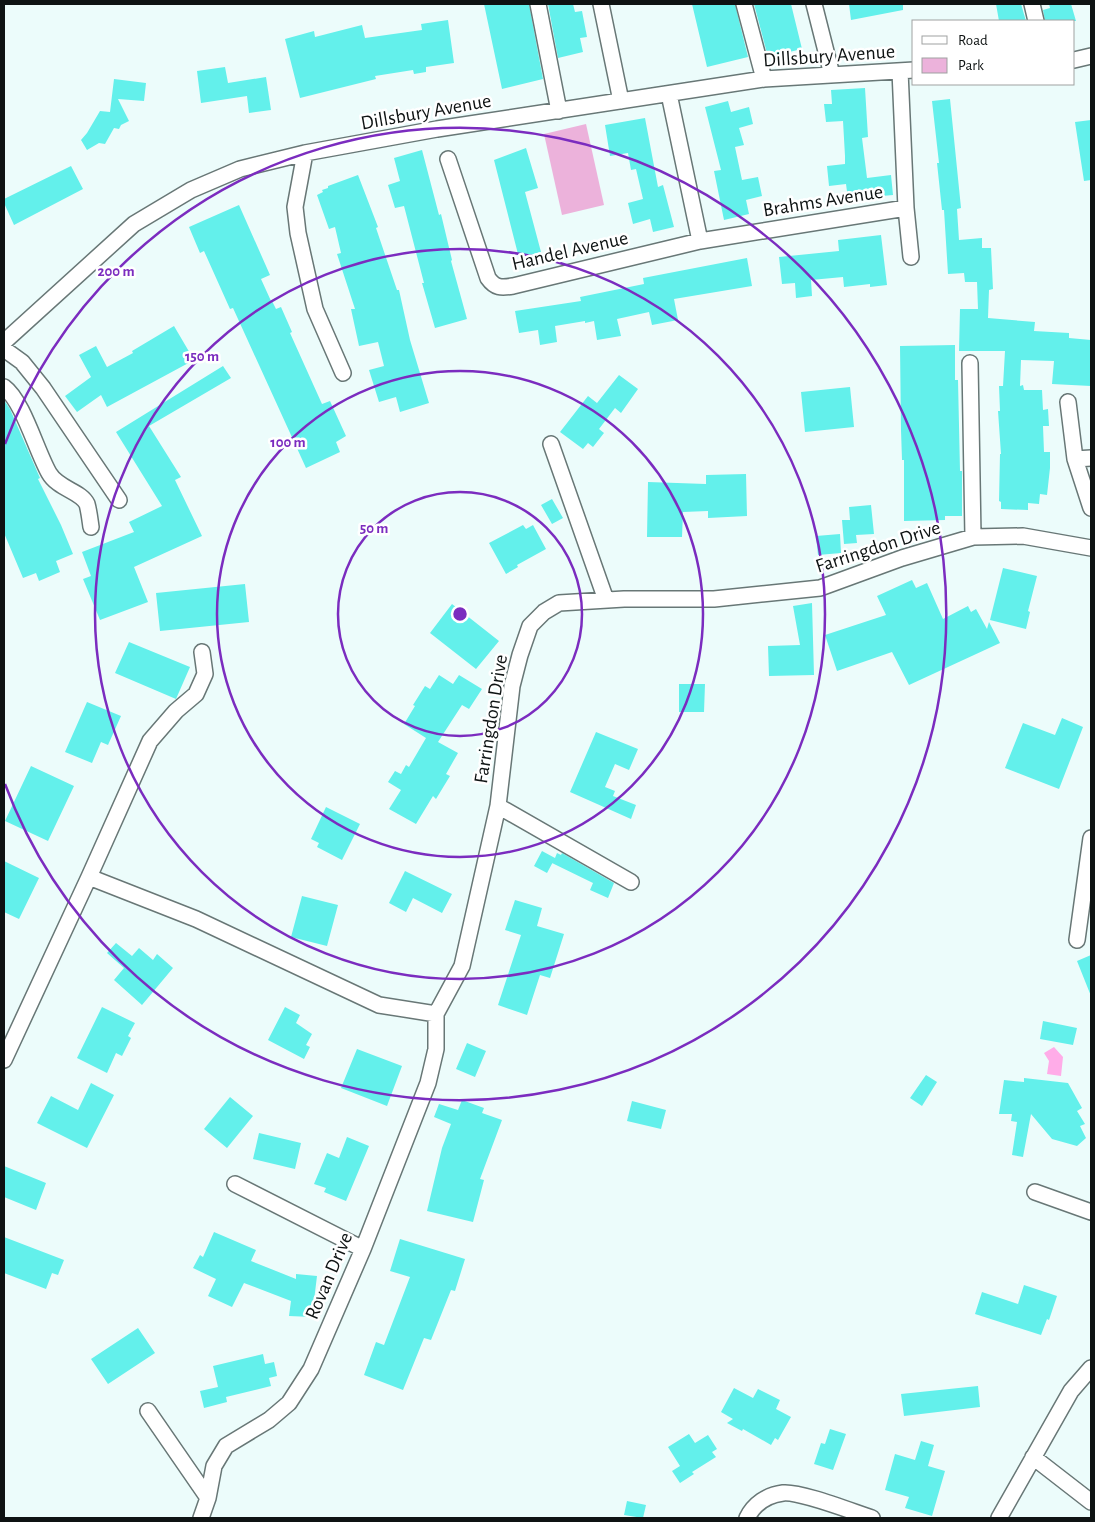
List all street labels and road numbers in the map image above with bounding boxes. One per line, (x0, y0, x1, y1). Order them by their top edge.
street label: Dillsbury Avenue (762, 41, 896, 71)
street label: Dillsbury Avenue (359, 91, 493, 133)
street label: Brahms Avenue (762, 182, 884, 220)
street label: Handel Avenue (510, 228, 630, 274)
street label: Farringdon Drive (813, 517, 943, 577)
street label: Farringdon Drive (471, 653, 511, 785)
street label: Rovan Drive (302, 1230, 356, 1322)

